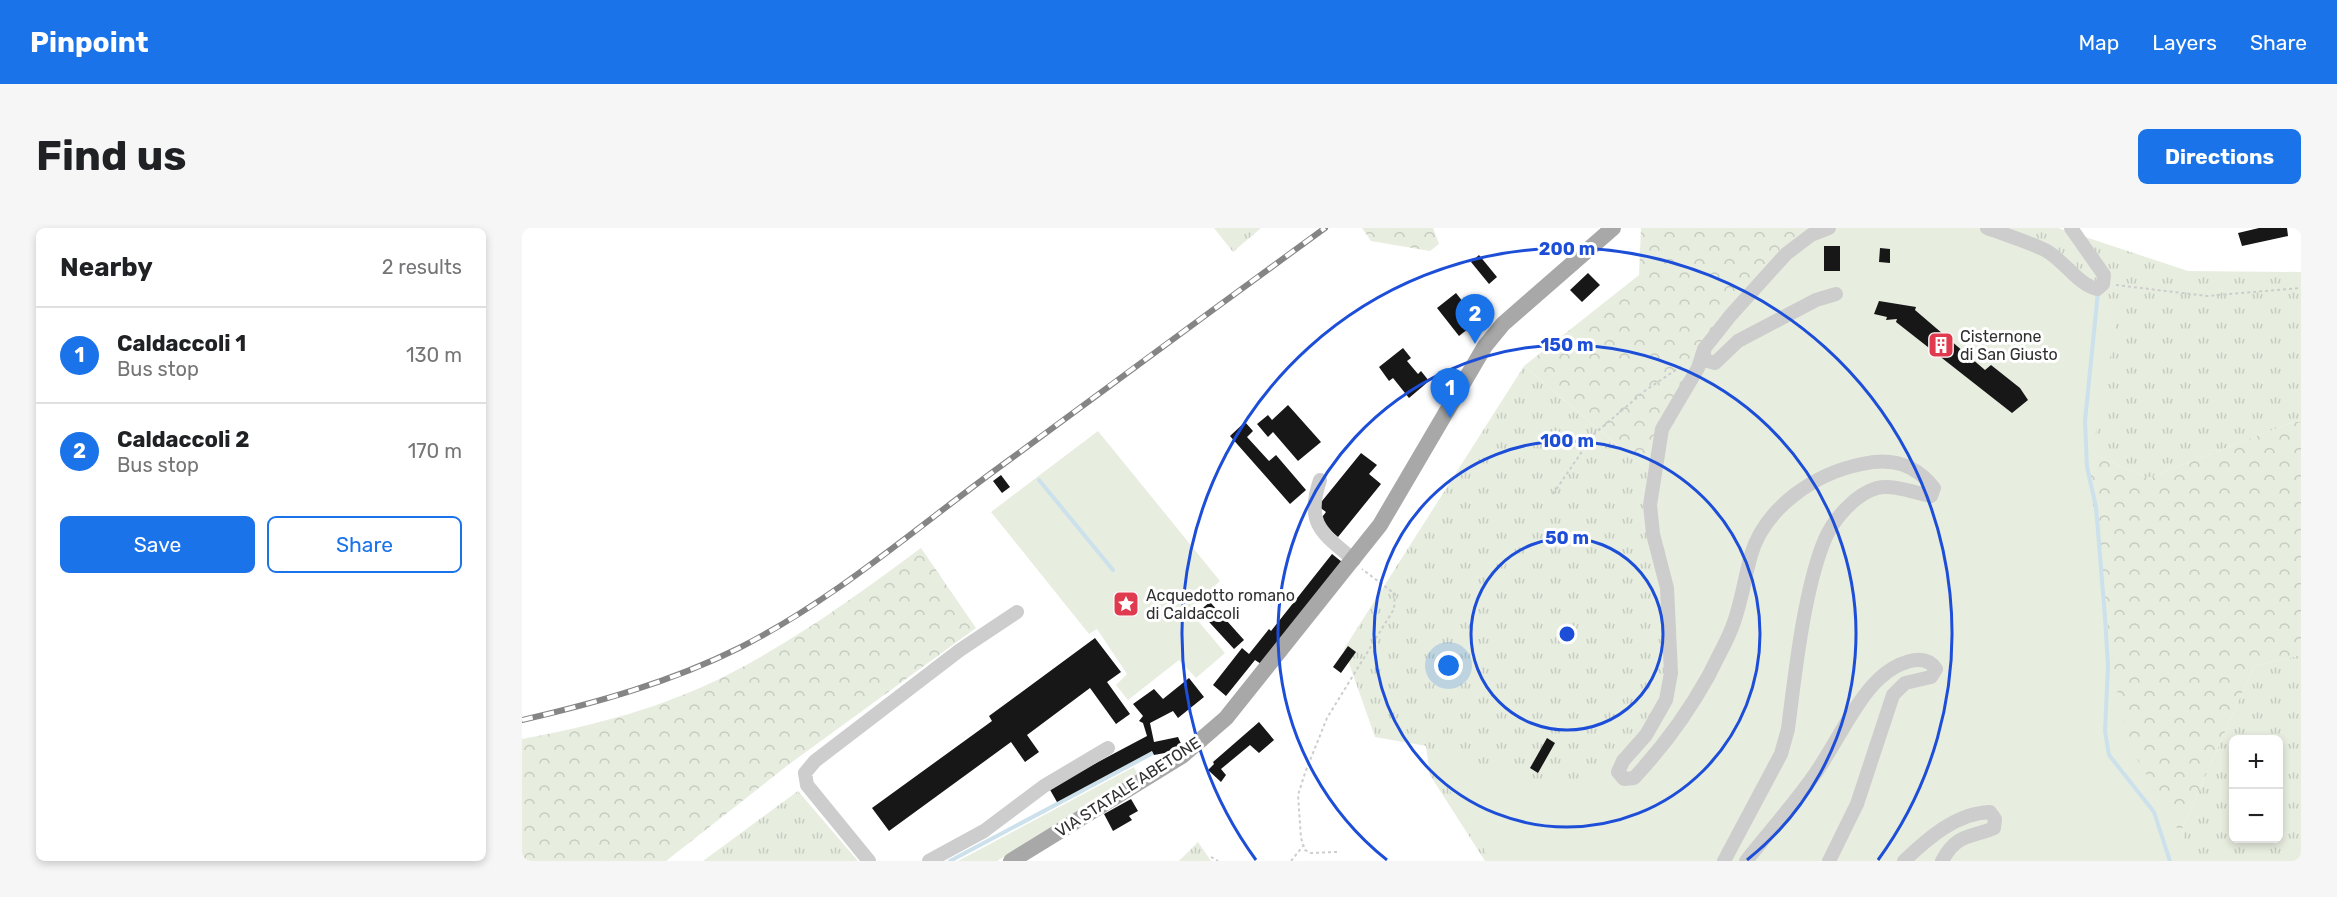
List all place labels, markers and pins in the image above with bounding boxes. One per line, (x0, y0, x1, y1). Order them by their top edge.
pin: 2 (1456, 294, 1494, 344)
place label: Cisternone di San Giusto (1960, 327, 2058, 364)
building icon: Cisternone di San Giusto (1926, 330, 1956, 360)
pin: 1 (1430, 368, 1470, 418)
place label: Acquedotto romano di Caldaccoli (1146, 586, 1295, 623)
place icon: Acquedotto romano di Caldaccoli (1111, 589, 1141, 619)
centre of rings (1557, 624, 1577, 644)

